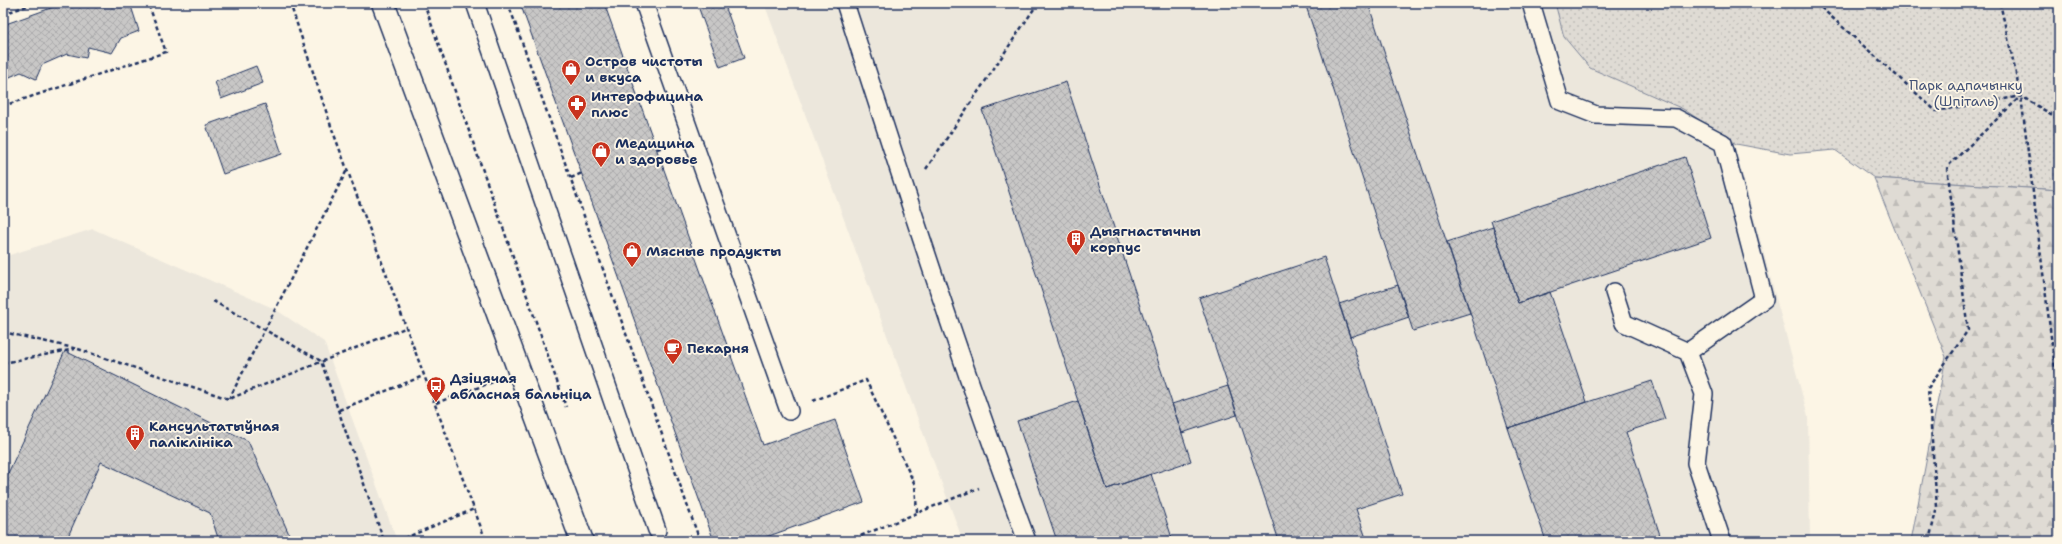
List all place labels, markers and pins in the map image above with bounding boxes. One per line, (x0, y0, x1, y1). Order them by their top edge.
place label: Остров чистоты и вкуса (585, 52, 703, 86)
shop icon: Остров чистоты и вкуса (560, 58, 582, 86)
place label: Интерофицина плюс (591, 87, 704, 121)
pharmacy icon: Интерофицина плюс (566, 93, 588, 121)
place label: Медицина и здоровье (615, 134, 698, 168)
shop icon: Медицина и здоровье (590, 140, 612, 168)
place label: Дыягнастычны корпус (1090, 222, 1201, 256)
building icon: Дыягнастычны корпус (1065, 228, 1087, 256)
shop icon: Мясные продукты (621, 240, 643, 268)
place label: Мясные продукты (646, 242, 781, 260)
cafe icon: Пекарня (662, 337, 684, 365)
place label: Пекарня (687, 339, 749, 357)
place label: Дзіцячая абласная бальніца (450, 369, 592, 403)
bus stop icon: Дзіцячая абласная бальніца (425, 375, 447, 403)
place label: Кансультатыўная паліклініка (149, 417, 280, 451)
building icon: Кансультатыўная паліклініка (124, 423, 146, 451)

